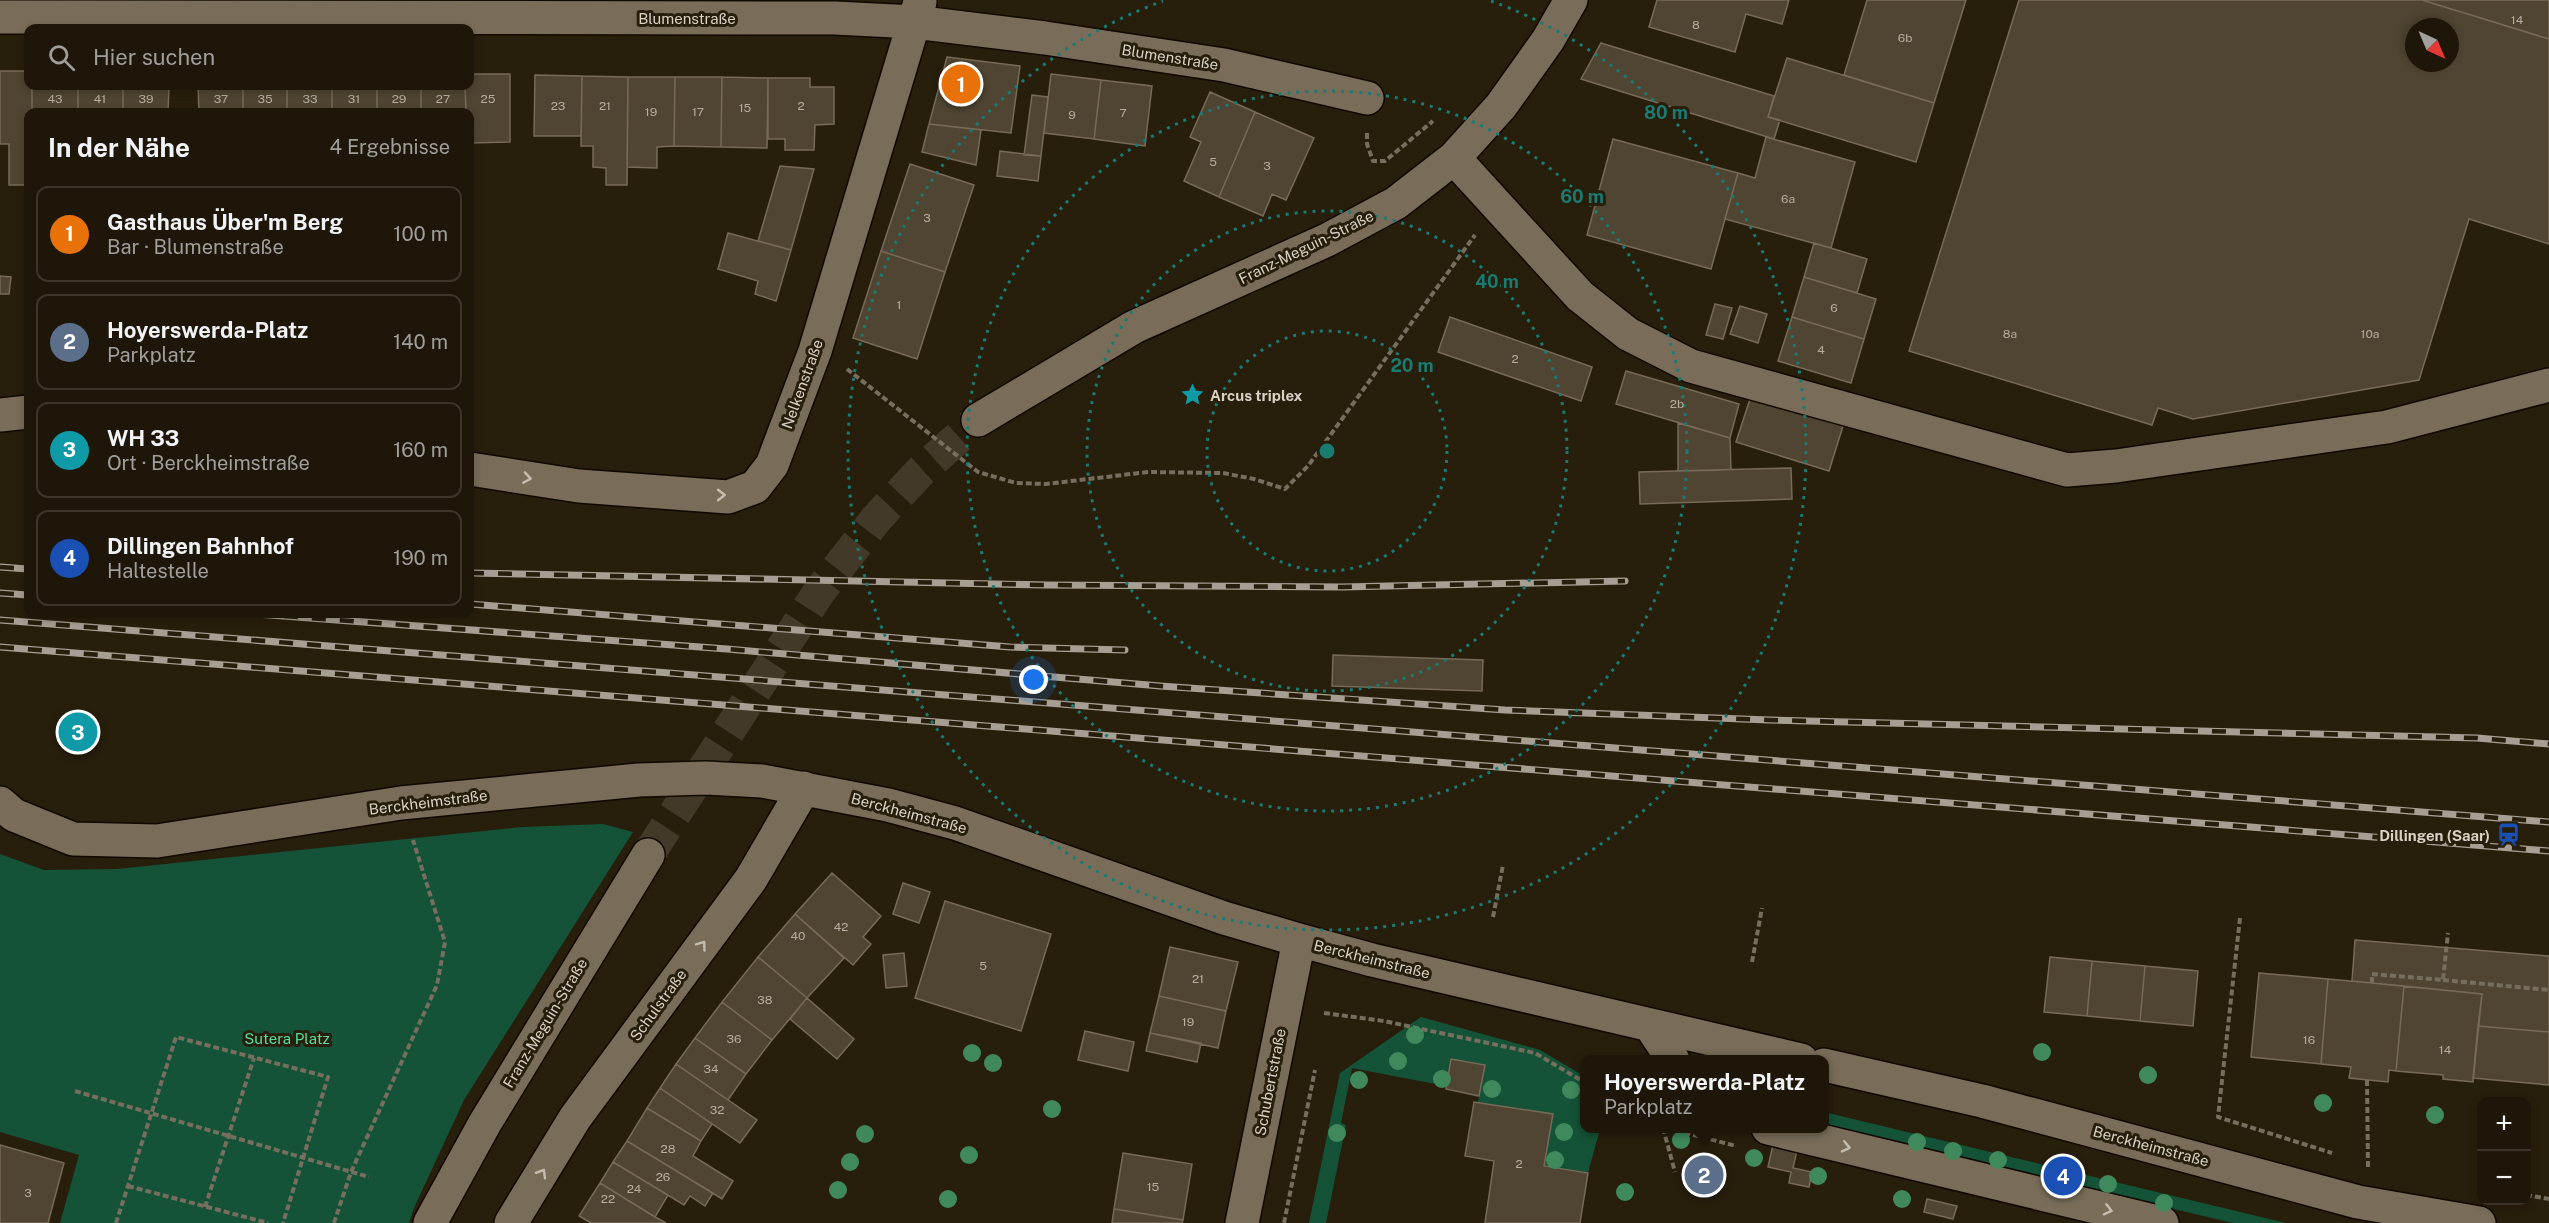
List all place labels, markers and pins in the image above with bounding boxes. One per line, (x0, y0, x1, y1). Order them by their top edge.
pin: 1 (942, 62, 980, 106)
place icon: Arcus triplex (1179, 382, 1205, 408)
place label: Arcus triplex (1210, 387, 1302, 404)
centre of rings (1317, 441, 1337, 461)
pin: 3 (58, 710, 98, 754)
station icon: Dillingen (Saar) (2495, 822, 2521, 848)
place label: Dillingen (Saar) (2379, 827, 2490, 844)
pin: 2 (1684, 1152, 1724, 1198)
pin: 4 (2044, 1154, 2082, 1198)

